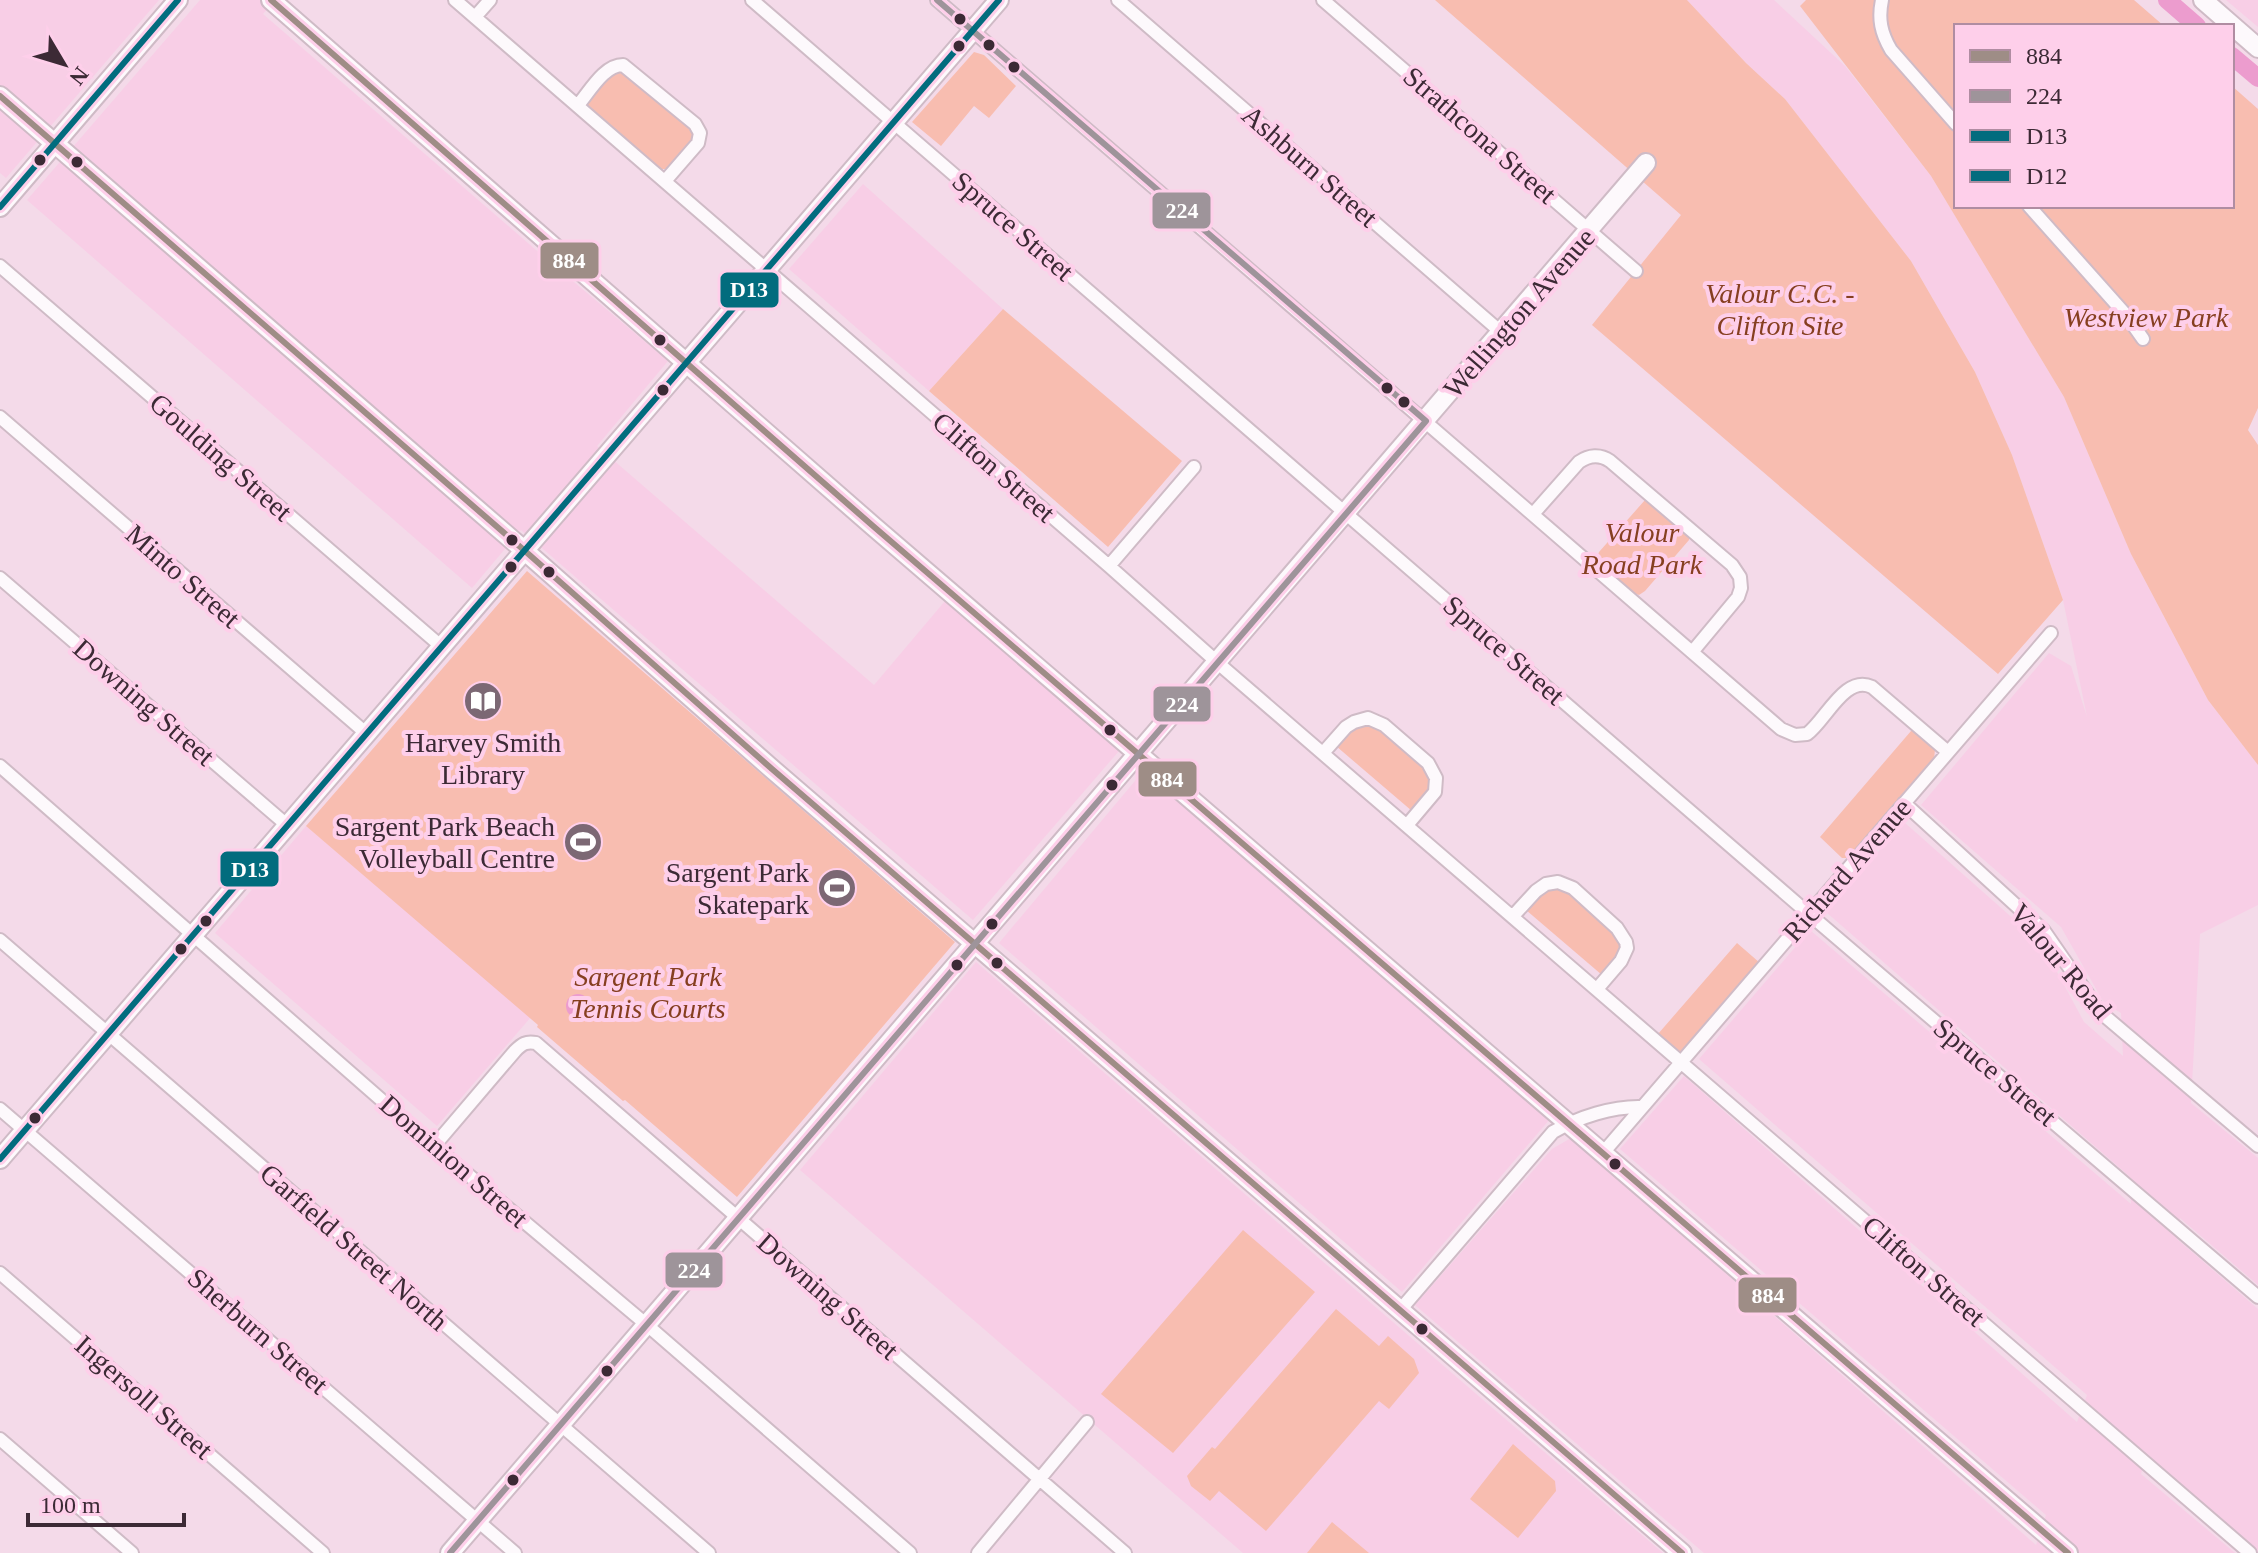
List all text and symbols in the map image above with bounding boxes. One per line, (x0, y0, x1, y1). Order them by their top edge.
unlabelled marker (952, 11, 968, 27)
north arrow (24, 24, 104, 104)
legend (1954, 24, 2234, 208)
unlabelled marker (981, 37, 997, 53)
unlabelled marker (951, 38, 967, 54)
text: 884 (2026, 43, 2062, 69)
unlabelled marker (1006, 59, 1022, 75)
street label: Strathcona Street (1397, 60, 1563, 210)
text: N (65, 62, 94, 90)
text: 224 (2026, 83, 2062, 109)
street label: Ashburn Street (1236, 99, 1384, 233)
text: D13 (2026, 123, 2067, 149)
unlabelled marker (32, 152, 48, 168)
unlabelled marker (69, 154, 85, 170)
text: D12 (2026, 163, 2067, 189)
street label: Spruce Street (946, 165, 1080, 287)
line badge: 224 (1151, 191, 1212, 230)
text: 224 (1166, 198, 1199, 223)
street label: Wellington Avenue (1437, 222, 1601, 404)
line badge: 884 (539, 241, 600, 280)
text: 884 (553, 248, 586, 273)
line badge: D13 (719, 271, 780, 309)
text: D13 (730, 277, 768, 302)
park label: Valour C.C. - Clifton Site (1705, 278, 1855, 341)
park label: Westview Park (2064, 302, 2229, 333)
unlabelled marker (652, 332, 668, 348)
unlabelled marker (1379, 380, 1395, 396)
unlabelled marker (655, 382, 671, 398)
street label: Goulding Street (144, 387, 299, 527)
unlabelled marker (1396, 394, 1412, 410)
street label: Clifton Street (927, 406, 1062, 529)
park label: Valour Road Park (1581, 517, 1703, 580)
street label: Minto Street (120, 518, 246, 634)
unlabelled marker (504, 532, 520, 548)
unlabelled marker (503, 559, 519, 575)
unlabelled marker (541, 564, 557, 580)
street label: Spruce Street (1437, 589, 1571, 711)
street label: Downing Street (67, 632, 221, 772)
library icon: Harvey Smith Library (462, 680, 504, 722)
line badge: 224 (1152, 685, 1212, 723)
text: 224 (1166, 692, 1199, 717)
unlabelled marker (1102, 722, 1118, 738)
place label: Harvey Smith Library (405, 727, 561, 790)
line badge: 884 (1137, 760, 1198, 798)
text: 884 (1151, 767, 1184, 792)
unlabelled marker (1104, 777, 1120, 793)
street label: Richard Avenue (1777, 792, 1917, 948)
place label: Sargent Park Beach Volleyball Centre (335, 811, 555, 874)
sports icon: Sargent Park Beach Volleyball Centre (562, 821, 604, 863)
line badge: D13 (219, 850, 280, 888)
text: D13 (231, 857, 269, 882)
place label: Sargent Park Skatepark (666, 857, 809, 920)
sports icon: Sargent Park Skatepark (816, 867, 858, 909)
street label: Valour Road (2004, 897, 2118, 1025)
unlabelled marker (198, 913, 214, 929)
unlabelled marker (984, 916, 1000, 932)
unlabelled marker (173, 941, 189, 957)
unlabelled marker (989, 955, 1005, 971)
unlabelled marker (949, 957, 965, 973)
park label: Sargent Park Tennis Courts (570, 961, 726, 1024)
street label: Spruce Street (1928, 1012, 2063, 1132)
street label: Dominion Street (374, 1088, 534, 1234)
unlabelled marker (27, 1110, 43, 1126)
unlabelled marker (1607, 1156, 1623, 1172)
street label: Garfield Street North (254, 1157, 454, 1337)
street label: Clifton Street (1857, 1210, 1992, 1333)
street label: Downing Street (751, 1226, 905, 1366)
line badge: 224 (664, 1251, 724, 1289)
text: 224 (678, 1258, 711, 1283)
street label: Sherburn Street (182, 1262, 334, 1400)
line badge: 884 (1737, 1276, 1798, 1314)
text: 884 (1752, 1283, 1785, 1308)
unlabelled marker (1414, 1321, 1430, 1337)
street label: Ingersoll Street (69, 1329, 219, 1465)
unlabelled marker (599, 1363, 615, 1379)
unlabelled marker (505, 1472, 521, 1488)
scale bar (28, 1477, 184, 1527)
text: 100 m (40, 1492, 101, 1518)

